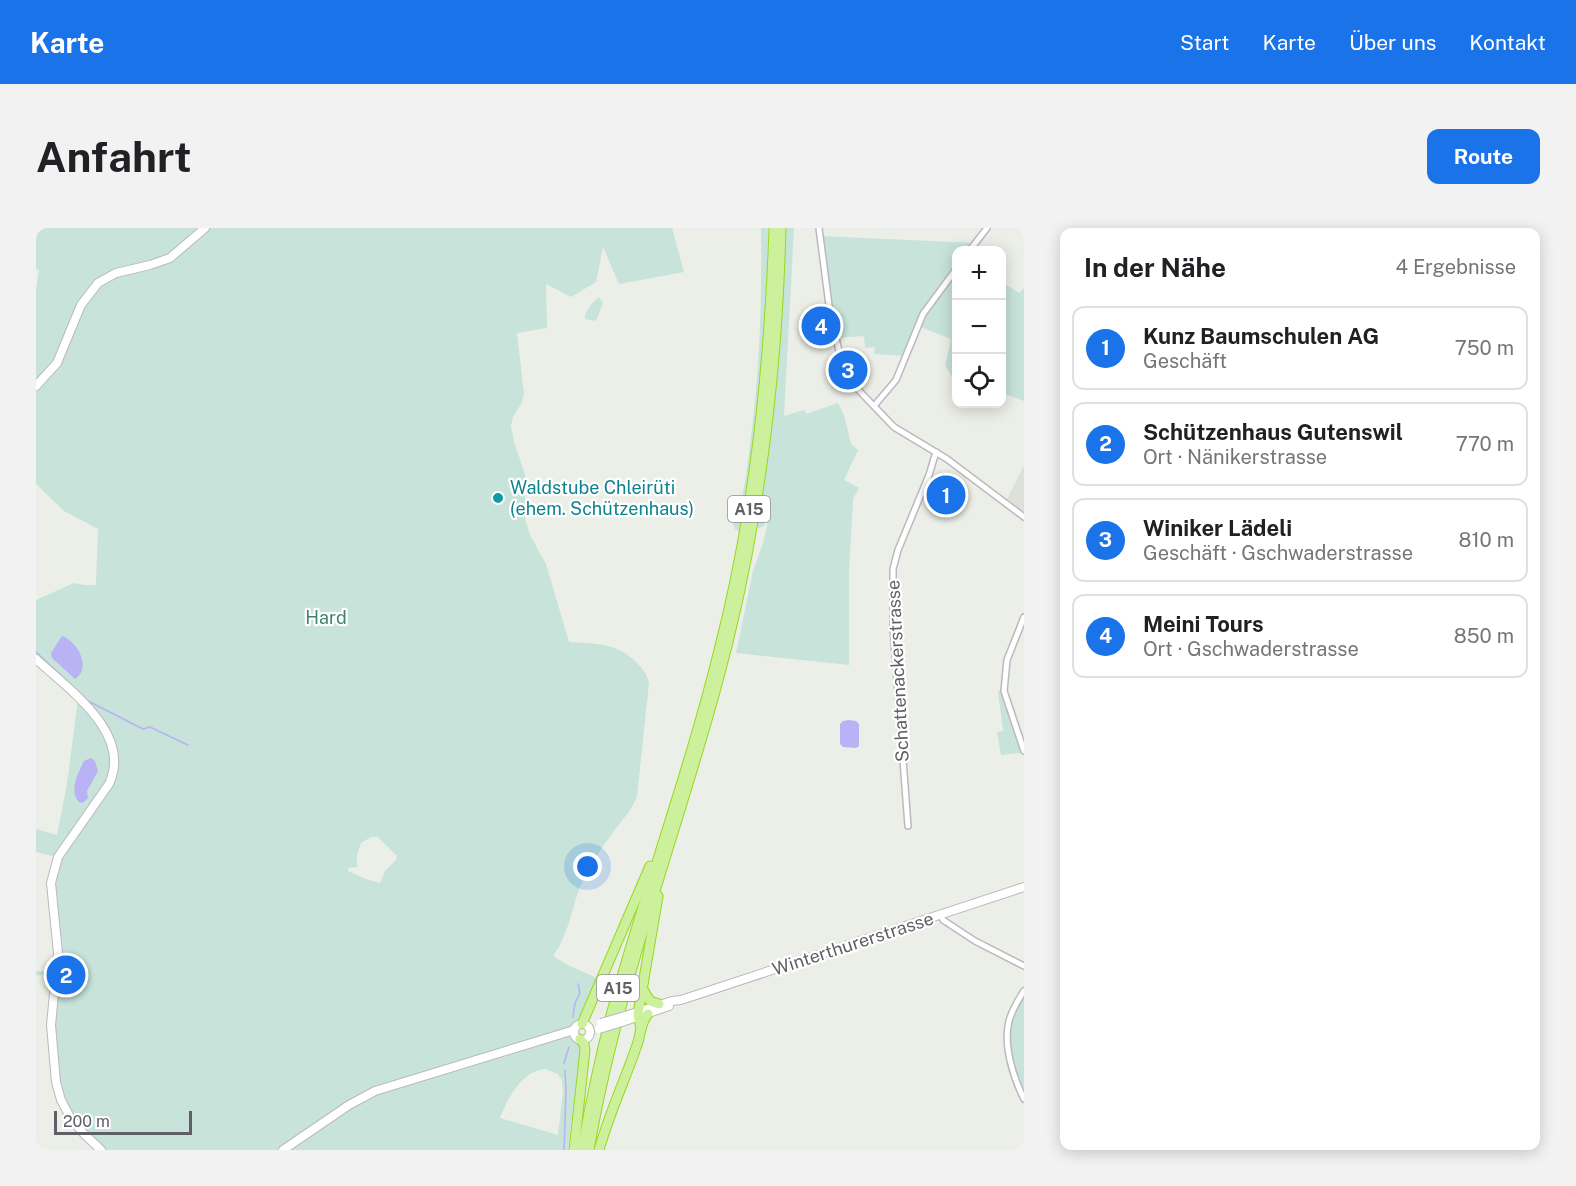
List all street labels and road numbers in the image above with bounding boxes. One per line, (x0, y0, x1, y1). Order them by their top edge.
road number: A15 (728, 496, 770, 522)
street label: Schattenackerstrasse (882, 579, 913, 763)
street label: Winterthurerstrasse (770, 908, 936, 980)
road number: A15 (597, 975, 639, 1001)

